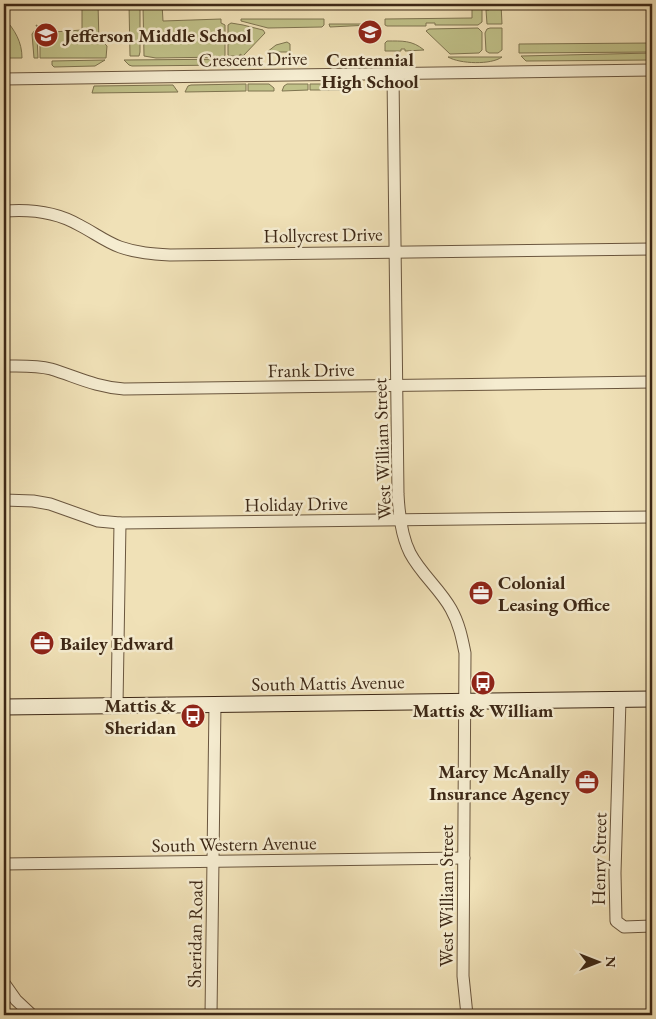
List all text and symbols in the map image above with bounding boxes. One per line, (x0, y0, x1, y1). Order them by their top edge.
school or university icon: Centennial High School (357, 19, 383, 45)
school or university icon: Jefferson Middle School (33, 22, 59, 48)
place label: Jefferson Middle School (62, 23, 252, 48)
street label: Crescent Drive (199, 46, 307, 72)
place label: Centennial High School (321, 47, 419, 94)
street label: Hollycrest Drive (263, 221, 383, 249)
street label: Frank Drive (267, 357, 355, 383)
street label: West William Street (367, 377, 397, 520)
street label: Holiday Drive (244, 491, 348, 517)
place label: Colonial Leasing Office (498, 570, 610, 617)
office icon: Colonial Leasing Office (468, 580, 494, 606)
office icon: Bailey Edward (29, 630, 55, 656)
place label: Bailey Edward (60, 631, 174, 656)
street label: South Mattis Avenue (251, 669, 405, 697)
bus stop icon: Mattis & William (470, 670, 496, 696)
place label: Mattis & Sheridan (104, 693, 177, 740)
place label: Mattis & William (413, 698, 554, 723)
bus stop icon: Mattis & Sheridan (180, 703, 206, 729)
place label: Marcy McAnally Insurance Agency (429, 759, 571, 806)
office icon: Marcy McAnally Insurance Agency (574, 769, 600, 795)
street label: Henry Street (586, 812, 612, 906)
street label: West William Street (434, 825, 459, 967)
street label: South Western Avenue (151, 830, 317, 858)
street label: Sheridan Road (182, 879, 208, 988)
north arrow (574, 936, 624, 986)
text: N (602, 956, 620, 968)

